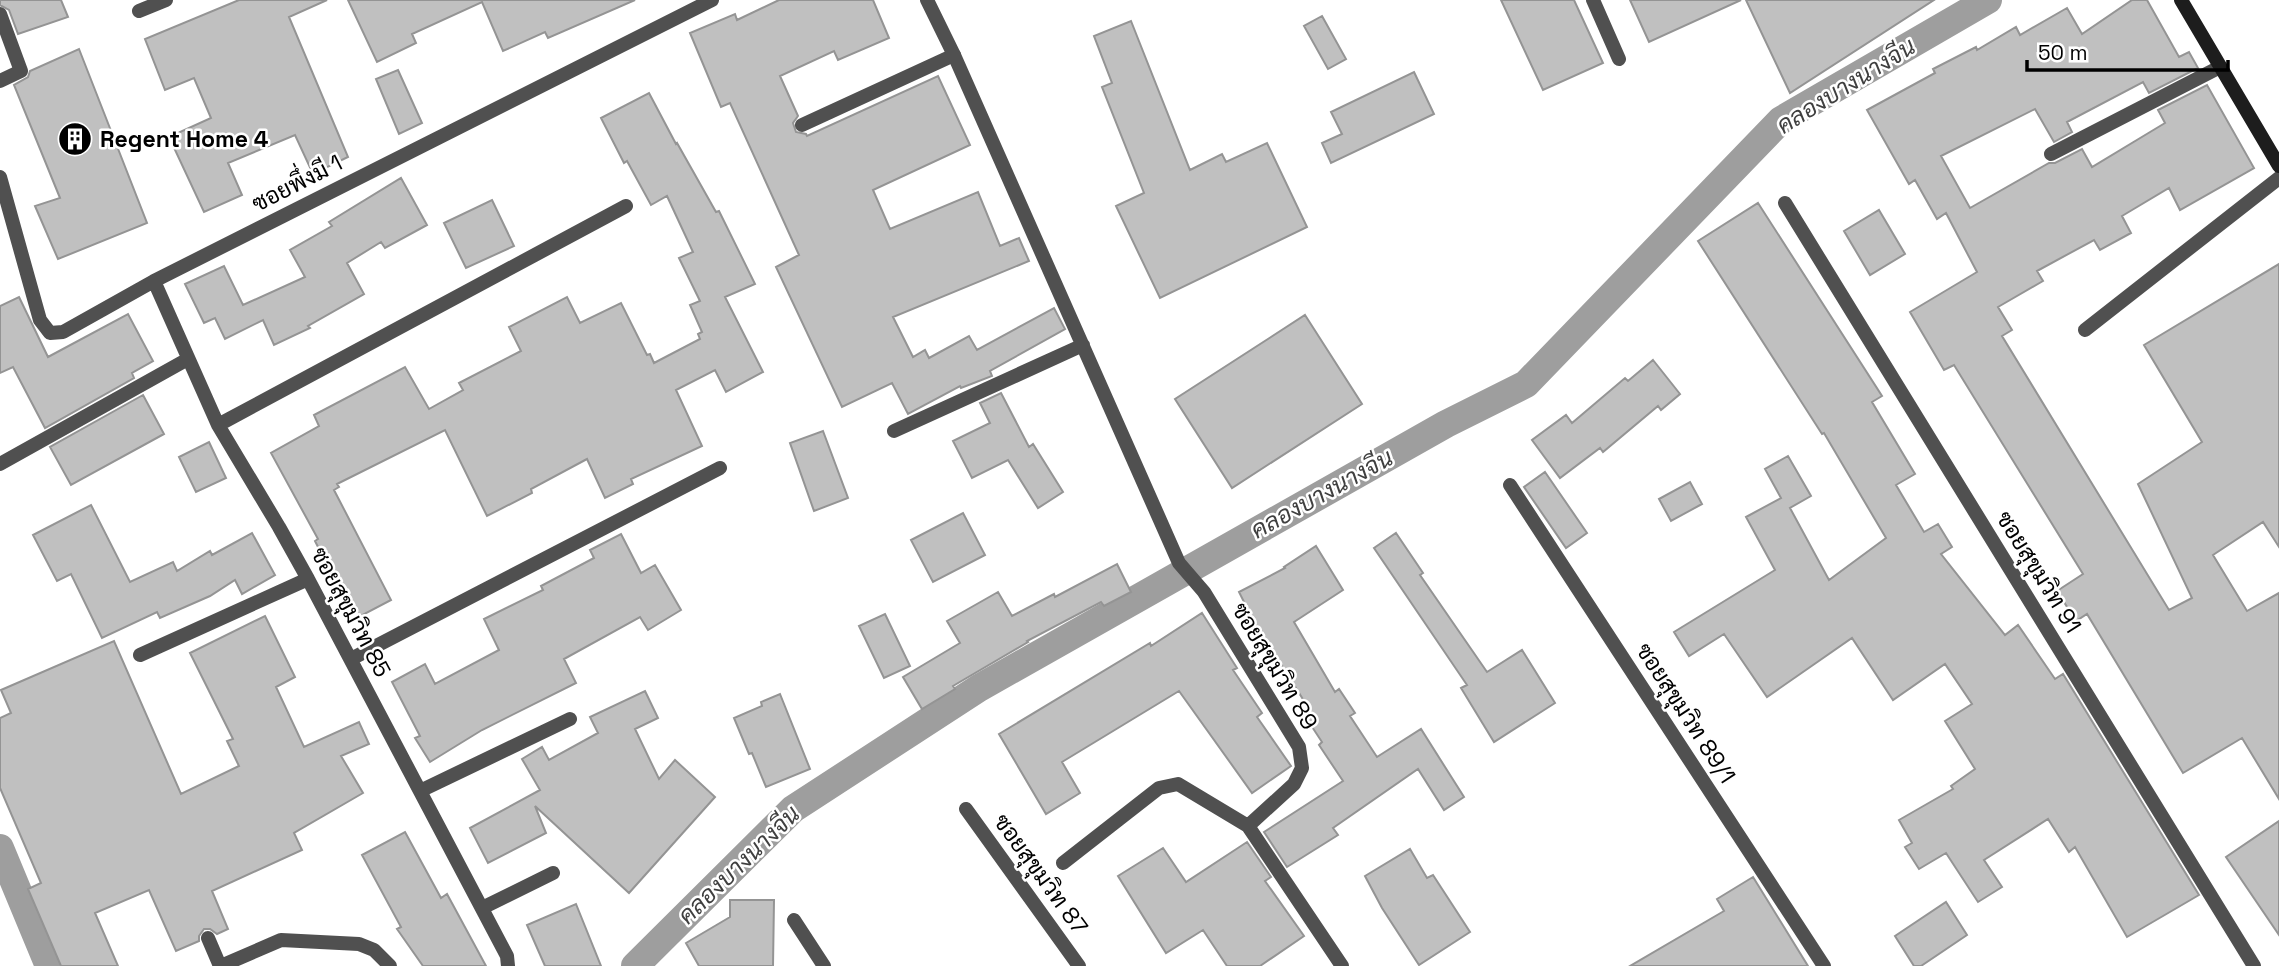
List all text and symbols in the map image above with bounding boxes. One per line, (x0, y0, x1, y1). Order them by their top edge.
scale bar (2027, 28, 2228, 72)
water label: คลองบางนางจีน (1771, 31, 1921, 141)
text: 50 m (2038, 39, 2088, 66)
building icon: Regent Home 4 (56, 120, 94, 158)
place label: Regent Home 4 (100, 124, 269, 154)
street label: ซอยพึ่งมี 1 (244, 142, 347, 218)
water label: คลองบางนางจีน (1245, 442, 1398, 545)
street label: ซอยสุขุมวิท 91 (1989, 505, 2088, 639)
street label: ซอยสุขุมวิท 85 (303, 542, 398, 683)
street label: ซอยสุขุมวิท 89 (1224, 597, 1325, 736)
street label: ซอยสุขุมวิท 89/1 (1629, 637, 1743, 789)
water label: คลองบางนางจีน (671, 799, 806, 931)
street label: ซอยสุขุมวิท 87 (986, 808, 1095, 941)

